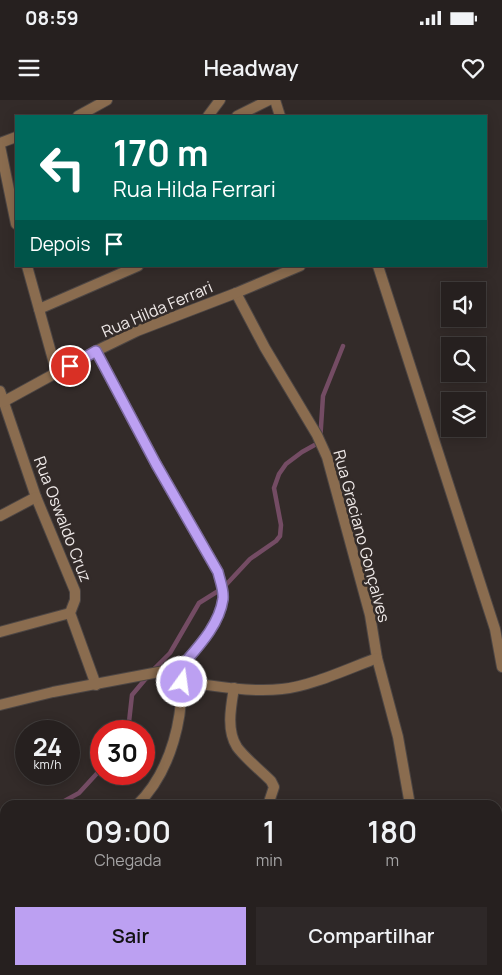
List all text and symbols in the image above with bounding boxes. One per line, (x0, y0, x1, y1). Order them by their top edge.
text: 08:59 (25, 5, 79, 31)
text: Headway (203, 53, 299, 83)
icon: menu (15, 54, 43, 82)
icon: heart (459, 54, 487, 82)
text: 170 m (113, 129, 209, 177)
icon: left (30, 135, 95, 200)
text: Rua Hilda Ferrari (113, 174, 276, 204)
icon: arrive (100, 230, 128, 258)
text: Depois (30, 231, 90, 257)
street label: Rua Hilda Ferrari (98, 276, 216, 342)
map controls (441, 282, 486, 437)
button: sound (441, 282, 486, 327)
button: search (441, 337, 486, 382)
pin (49, 345, 91, 387)
icon: arrive (56, 352, 84, 380)
button: layers (441, 392, 486, 437)
street label: Rua Graciano Gonçalves (328, 447, 396, 625)
street label: Rua Oswaldo Cruz (29, 453, 97, 585)
position arrow (155, 655, 207, 707)
speed limit sign: 30 (90, 720, 155, 785)
text: 24 (33, 729, 62, 764)
text: km/h (34, 756, 61, 773)
text: 09:00 (85, 811, 171, 852)
text: 1 (263, 811, 275, 852)
text: 180 (367, 811, 417, 852)
text: Chegada (94, 849, 161, 871)
text: min (256, 849, 283, 871)
text: m (385, 849, 399, 871)
button: Sair (15, 907, 246, 965)
button: Compartilhar (256, 907, 487, 965)

